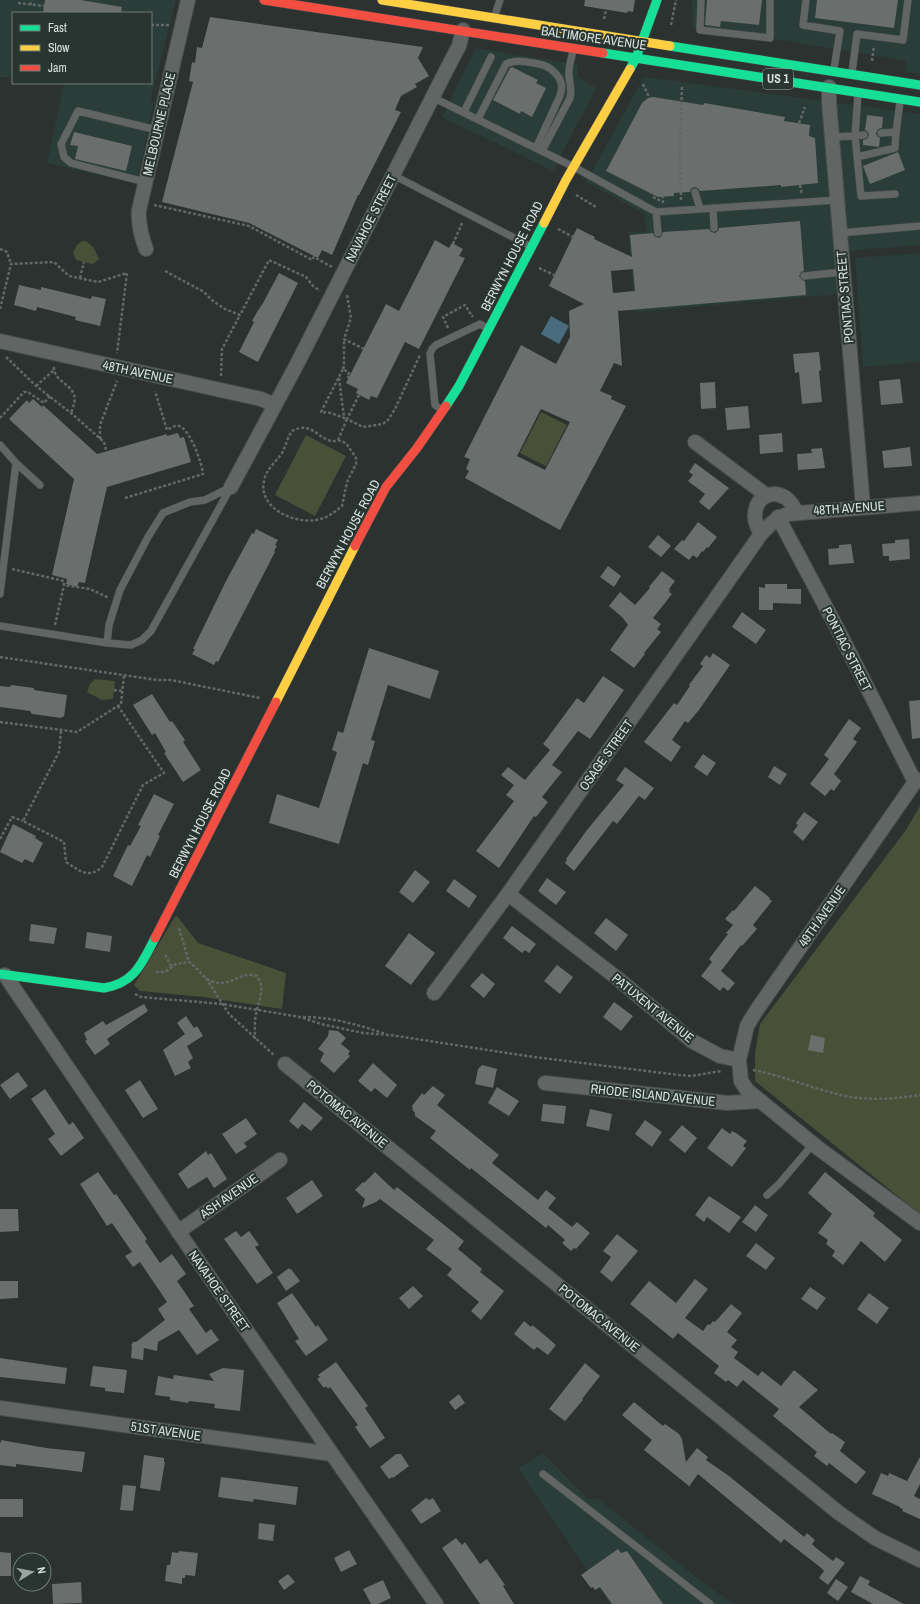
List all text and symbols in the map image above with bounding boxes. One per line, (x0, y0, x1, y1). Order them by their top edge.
legend (12, 12, 152, 84)
text: Fast (48, 20, 67, 36)
street label: BALTIMORE AVENUE (540, 22, 648, 54)
text: Slow (48, 40, 70, 56)
text: Jam (48, 60, 67, 76)
road number: US 1 (763, 69, 793, 89)
street label: MELBOURNE PLACE (139, 71, 179, 177)
street label: NAVAHOE STREET (342, 171, 400, 264)
street label: BERWYN HOUSE ROAD (477, 198, 547, 314)
street label: PONTIAC STREET (832, 250, 857, 344)
street label: 48TH AVENUE (101, 356, 175, 388)
street label: BERWYN HOUSE ROAD (312, 476, 384, 592)
street label: 48TH AVENUE (813, 497, 885, 519)
street label: PONTIAC STREET (818, 604, 876, 694)
street label: OSAGE STREET (575, 716, 637, 794)
street label: BERWYN HOUSE ROAD (165, 765, 235, 881)
street label: 49TH AVENUE (795, 882, 849, 950)
street label: PATUXENT AVENUE (609, 970, 697, 1046)
street label: POTOMAC AVENUE (303, 1076, 391, 1152)
street label: RHODE ISLAND AVENUE (590, 1080, 716, 1110)
street label: ASH AVENUE (196, 1170, 261, 1223)
street label: NAVAHOE STREET (185, 1247, 254, 1335)
street label: POTOMAC AVENUE (555, 1280, 643, 1356)
street label: 51ST AVENUE (130, 1418, 202, 1444)
north arrow (12, 1552, 52, 1592)
text: N (34, 1566, 49, 1575)

